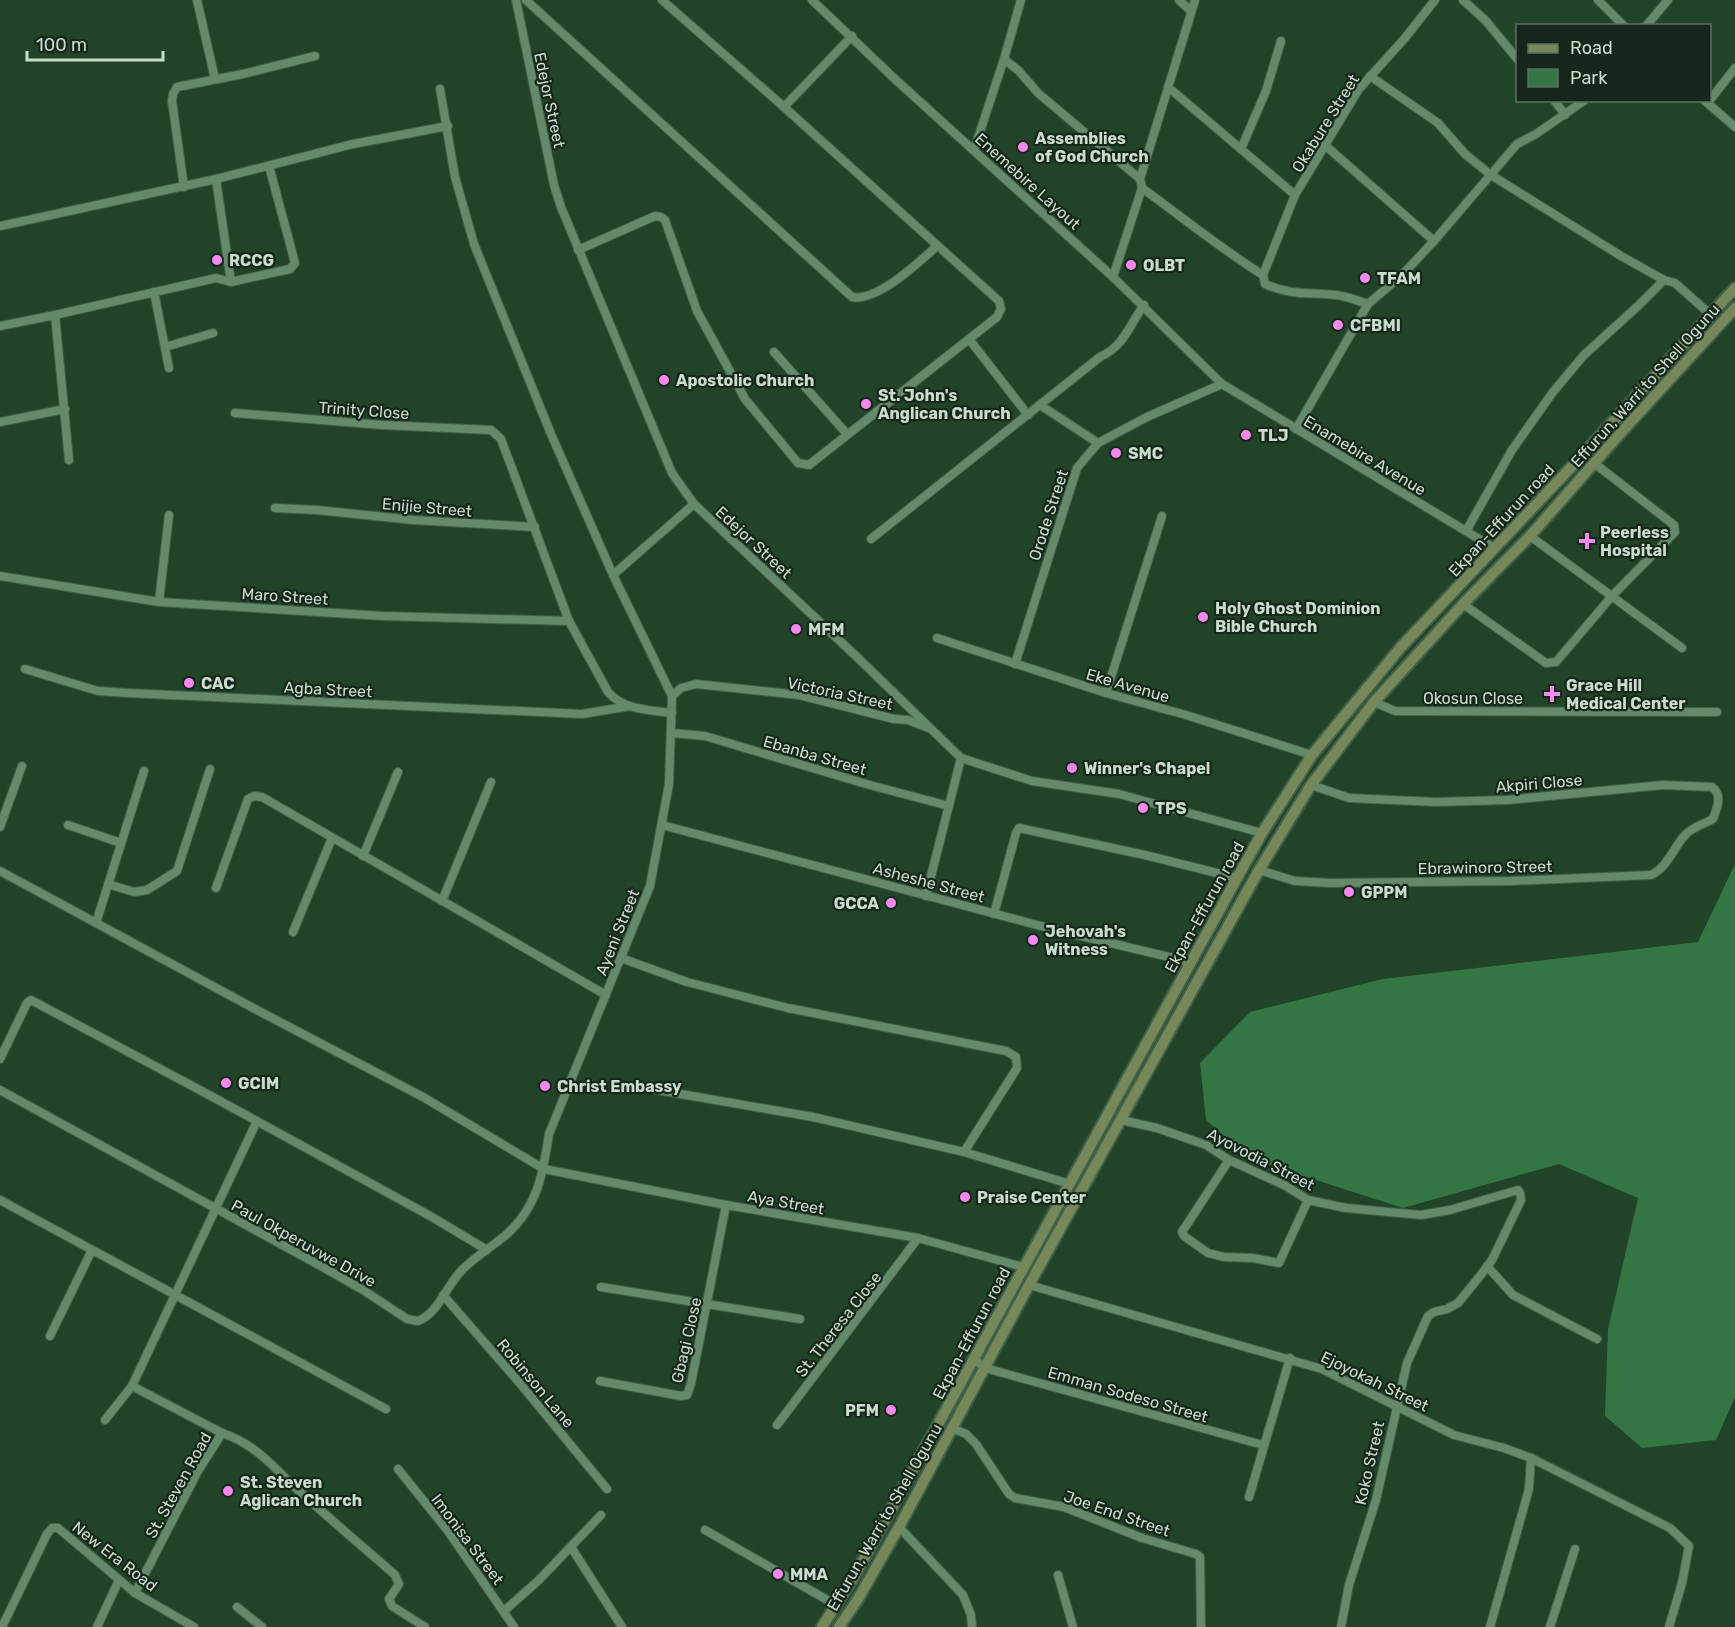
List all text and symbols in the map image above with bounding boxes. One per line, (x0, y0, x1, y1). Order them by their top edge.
scale bar (27, 24, 164, 62)
legend (1516, 24, 1711, 102)
text: 100 m (36, 34, 87, 56)
text: Road (1570, 37, 1613, 59)
street label: Edejor Street (530, 51, 569, 150)
text: Park (1570, 67, 1608, 89)
street label: Okabure Street (1288, 71, 1363, 176)
street label: Enemebire Layout (971, 129, 1084, 234)
place label: Assemblies of God Church (1035, 129, 1149, 166)
marker: Assemblies of God Church (1016, 140, 1030, 154)
place label: RCCG (229, 251, 274, 270)
marker: RCCG (210, 253, 224, 267)
place label: OLBT (1143, 256, 1185, 275)
marker: OLBT (1124, 258, 1138, 272)
place label: TFAM (1377, 269, 1421, 288)
marker: TFAM (1358, 271, 1372, 285)
street label: Effurun, Warri to Shell Ogunu (1567, 300, 1724, 471)
place label: CFBMI (1350, 316, 1401, 335)
marker: CFBMI (1331, 318, 1345, 332)
place label: Apostolic Church (676, 371, 814, 390)
marker: Apostolic Church (657, 373, 671, 387)
place label: St. John's Anglican Church (878, 386, 1011, 423)
marker: St. John's Anglican Church (859, 397, 873, 411)
street label: Trinity Close (318, 398, 410, 423)
street label: Enamebire Avenue (1300, 411, 1429, 499)
place label: TLJ (1258, 426, 1288, 445)
marker: TLJ (1239, 428, 1253, 442)
place label: SMC (1128, 444, 1163, 463)
marker: SMC (1109, 446, 1123, 460)
street label: Ekpan-Effurun road (1444, 460, 1558, 580)
street label: Orode Street (1025, 467, 1072, 563)
street label: Enijie Street (381, 494, 473, 521)
street label: Edejor Street (712, 502, 796, 582)
place label: Peerless Hospital (1600, 523, 1669, 560)
marker: Peerless Hospital (1578, 532, 1596, 550)
street label: Maro Street (241, 584, 329, 609)
place label: Holy Ghost Dominion Bible Church (1215, 599, 1381, 636)
marker: Holy Ghost Dominion Bible Church (1196, 610, 1210, 624)
place label: MFM (808, 620, 844, 639)
marker: MFM (789, 622, 803, 636)
street label: Eke Avenue (1084, 664, 1172, 706)
street label: Victoria Street (785, 673, 894, 714)
place label: CAC (201, 674, 235, 693)
marker: CAC (182, 676, 196, 690)
place label: Grace Hill Medical Center (1566, 676, 1686, 713)
street label: Agba Street (283, 678, 373, 701)
marker: Grace Hill Medical Center (1543, 685, 1561, 703)
street label: Okosun Close (1423, 689, 1523, 708)
street label: Ebanba Street (761, 732, 869, 779)
place label: Winner's Chapel (1084, 759, 1210, 778)
marker: Winner's Chapel (1065, 761, 1079, 775)
street label: Akpiri Close (1495, 770, 1583, 797)
place label: TPS (1155, 799, 1187, 818)
marker: TPS (1136, 801, 1150, 815)
street label: Ekpan-Effurun road (1161, 838, 1248, 976)
street label: Ebrawinoro Street (1417, 857, 1553, 878)
street label: Asheshe Street (871, 858, 987, 906)
place label: GPPM (1361, 883, 1407, 902)
marker: GPPM (1342, 885, 1356, 899)
street label: Ayeni Street (592, 886, 643, 978)
place label: GCCA (834, 894, 880, 913)
marker: GCCA (884, 896, 898, 910)
place label: Jehovah's Witness (1045, 922, 1126, 959)
marker: Jehovah's Witness (1026, 933, 1040, 947)
place label: GCIM (238, 1074, 279, 1093)
marker: GCIM (219, 1076, 233, 1090)
place label: Christ Embassy (557, 1077, 682, 1096)
marker: Christ Embassy (538, 1079, 552, 1093)
street label: Ayovodia Street (1204, 1124, 1318, 1195)
street label: Aya Street (746, 1186, 826, 1219)
place label: Praise Center (977, 1188, 1087, 1207)
marker: Praise Center (958, 1190, 972, 1204)
street label: Paul Okperuvwe Drive (228, 1196, 379, 1291)
street label: Ekpan-Effurun road (929, 1264, 1014, 1402)
street label: St. Theresa Close (791, 1268, 885, 1381)
street label: Gbagi Close (667, 1295, 706, 1385)
street label: Robinson Lane (493, 1335, 578, 1432)
street label: Ejoyokah Street (1318, 1347, 1432, 1416)
street label: Emman Sodeso Street (1046, 1363, 1210, 1426)
place label: PFM (845, 1401, 879, 1420)
marker: PFM (884, 1403, 898, 1417)
street label: Koko Street (1351, 1419, 1388, 1507)
street label: Effurun, Warri to Shell Ogunu (823, 1420, 946, 1614)
street label: St. Steven Road (141, 1429, 215, 1541)
place label: St. Steven Aglican Church (240, 1473, 362, 1510)
marker: St. Steven Aglican Church (221, 1484, 235, 1498)
street label: Joe End Street (1061, 1486, 1173, 1541)
street label: Imonisa Street (427, 1490, 508, 1588)
street label: New Era Road (68, 1517, 161, 1595)
place label: MMA (790, 1565, 828, 1584)
marker: MMA (771, 1567, 785, 1581)

